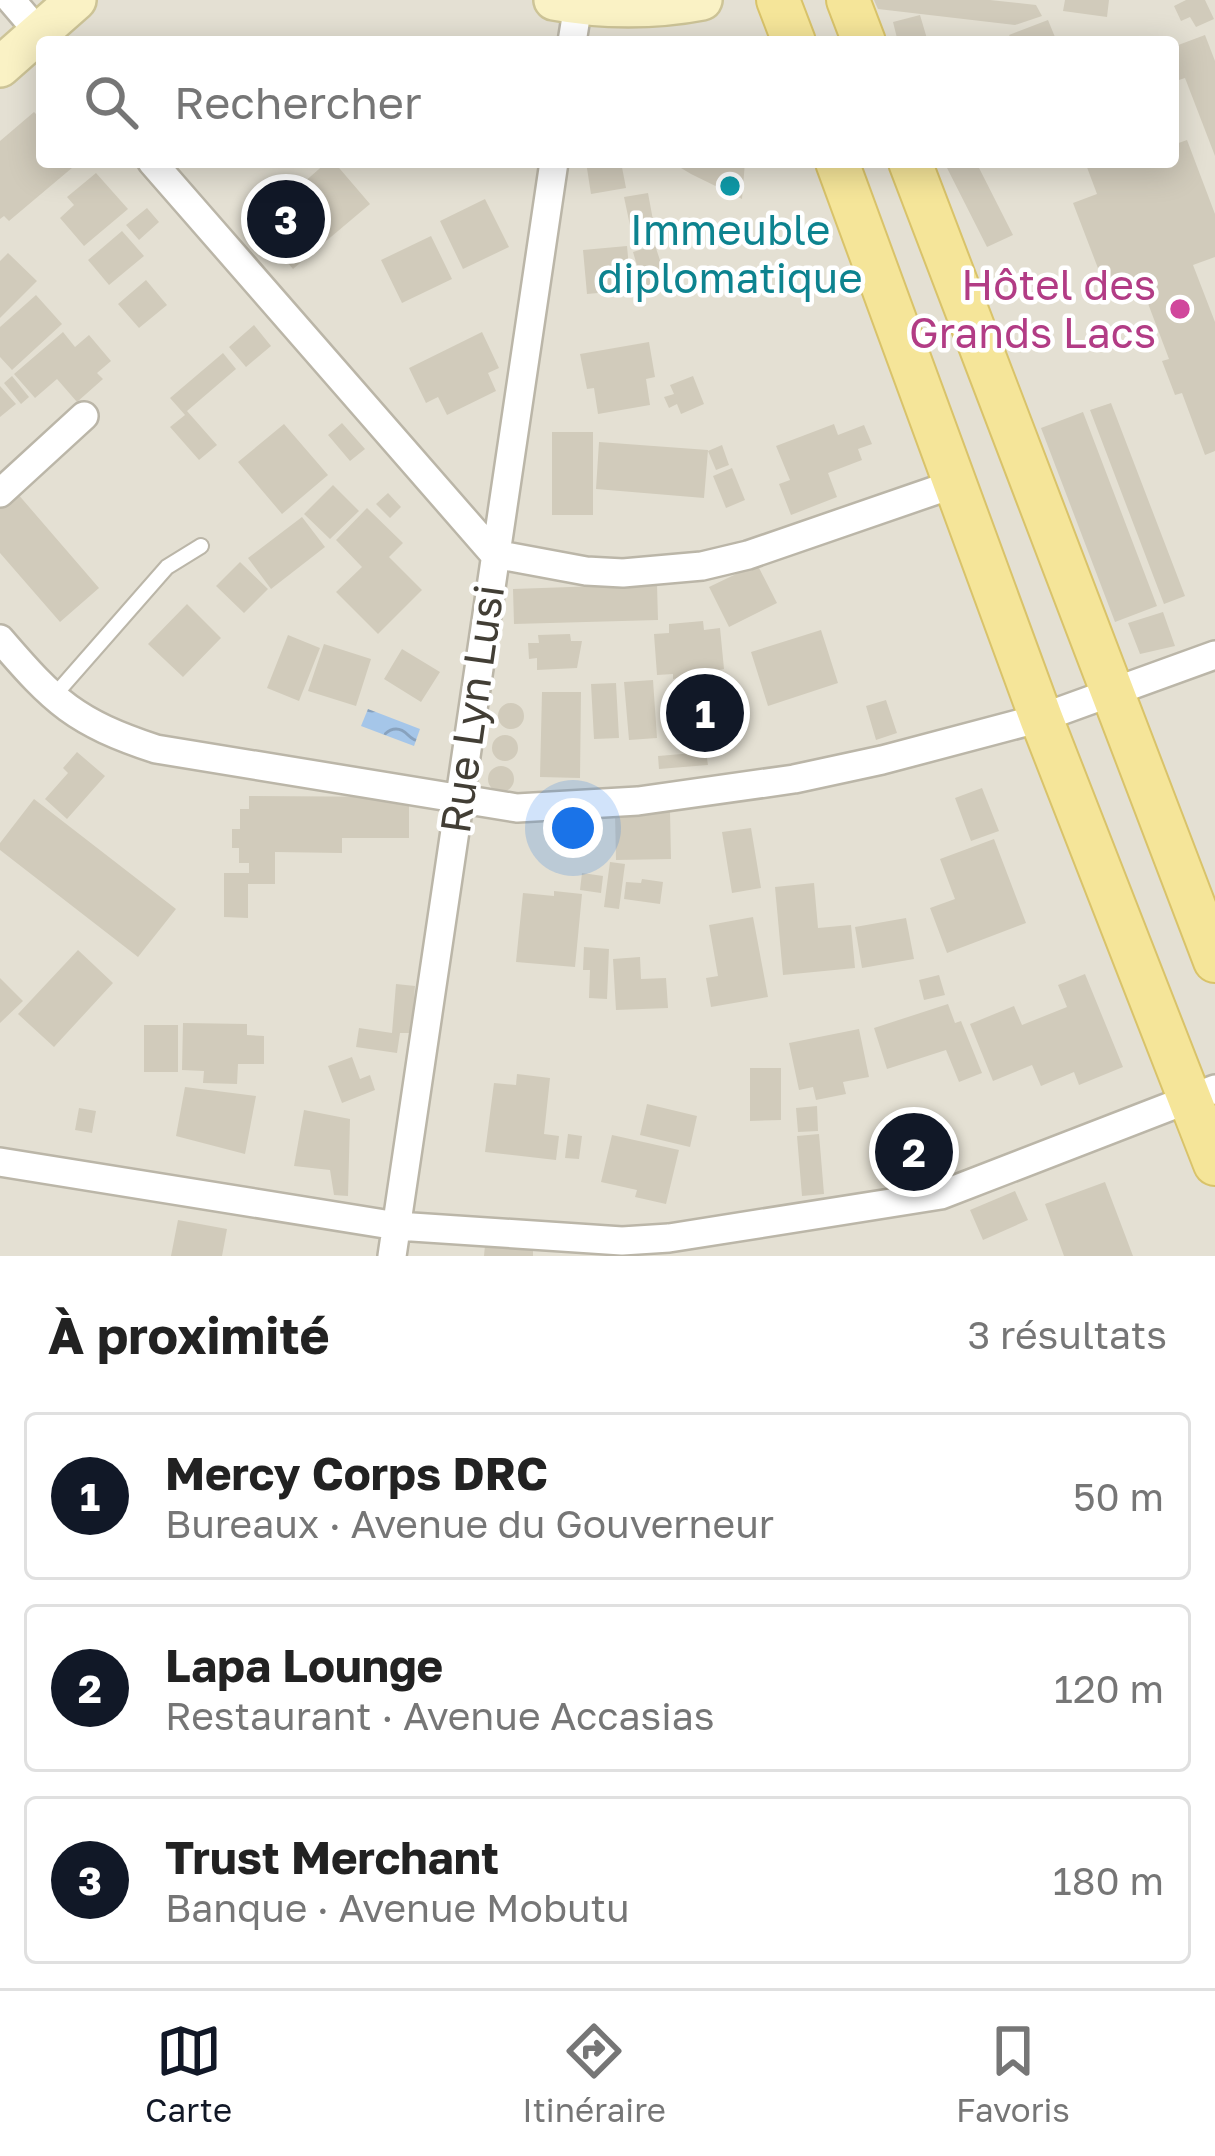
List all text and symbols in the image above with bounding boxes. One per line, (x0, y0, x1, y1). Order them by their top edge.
search box (36, 36, 1179, 168)
icon: search (78, 69, 144, 135)
text: Rechercher (174, 75, 422, 129)
marker: Immeuble diplomatique (717, 173, 743, 199)
pin: 3 (247, 174, 325, 264)
place label: Immeuble diplomatique (597, 204, 863, 302)
place label: Hôtel des Grands Lacs (909, 259, 1156, 357)
marker: Hôtel des Grands Lacs (1167, 296, 1193, 322)
street label: Rue Lyn Lusi (429, 581, 513, 836)
pin: 1 (666, 668, 744, 758)
your location (543, 798, 603, 858)
pin: 2 (875, 1107, 953, 1197)
text: À proximité (48, 1304, 330, 1365)
text: 3 résultats (968, 1311, 1167, 1358)
text: Mercy Corps DRC (165, 1446, 548, 1500)
text: 1 (80, 1473, 100, 1520)
text: 50 m (1073, 1473, 1164, 1520)
text: Bureaux · Avenue du Gouverneur (165, 1500, 774, 1547)
text: Lapa Lounge (165, 1638, 443, 1692)
text: 2 (78, 1665, 102, 1712)
text: 120 m (1054, 1665, 1164, 1712)
text: Restaurant · Avenue Accasias (165, 1692, 714, 1739)
text: Trust Merchant (165, 1830, 499, 1884)
text: 3 (78, 1857, 102, 1904)
text: 180 m (1053, 1857, 1164, 1904)
text: Banque · Avenue Mobutu (165, 1884, 630, 1931)
tab: Carte (145, 2018, 232, 2129)
tab: Itinéraire (522, 2018, 666, 2129)
tab: Favoris (956, 2018, 1070, 2129)

